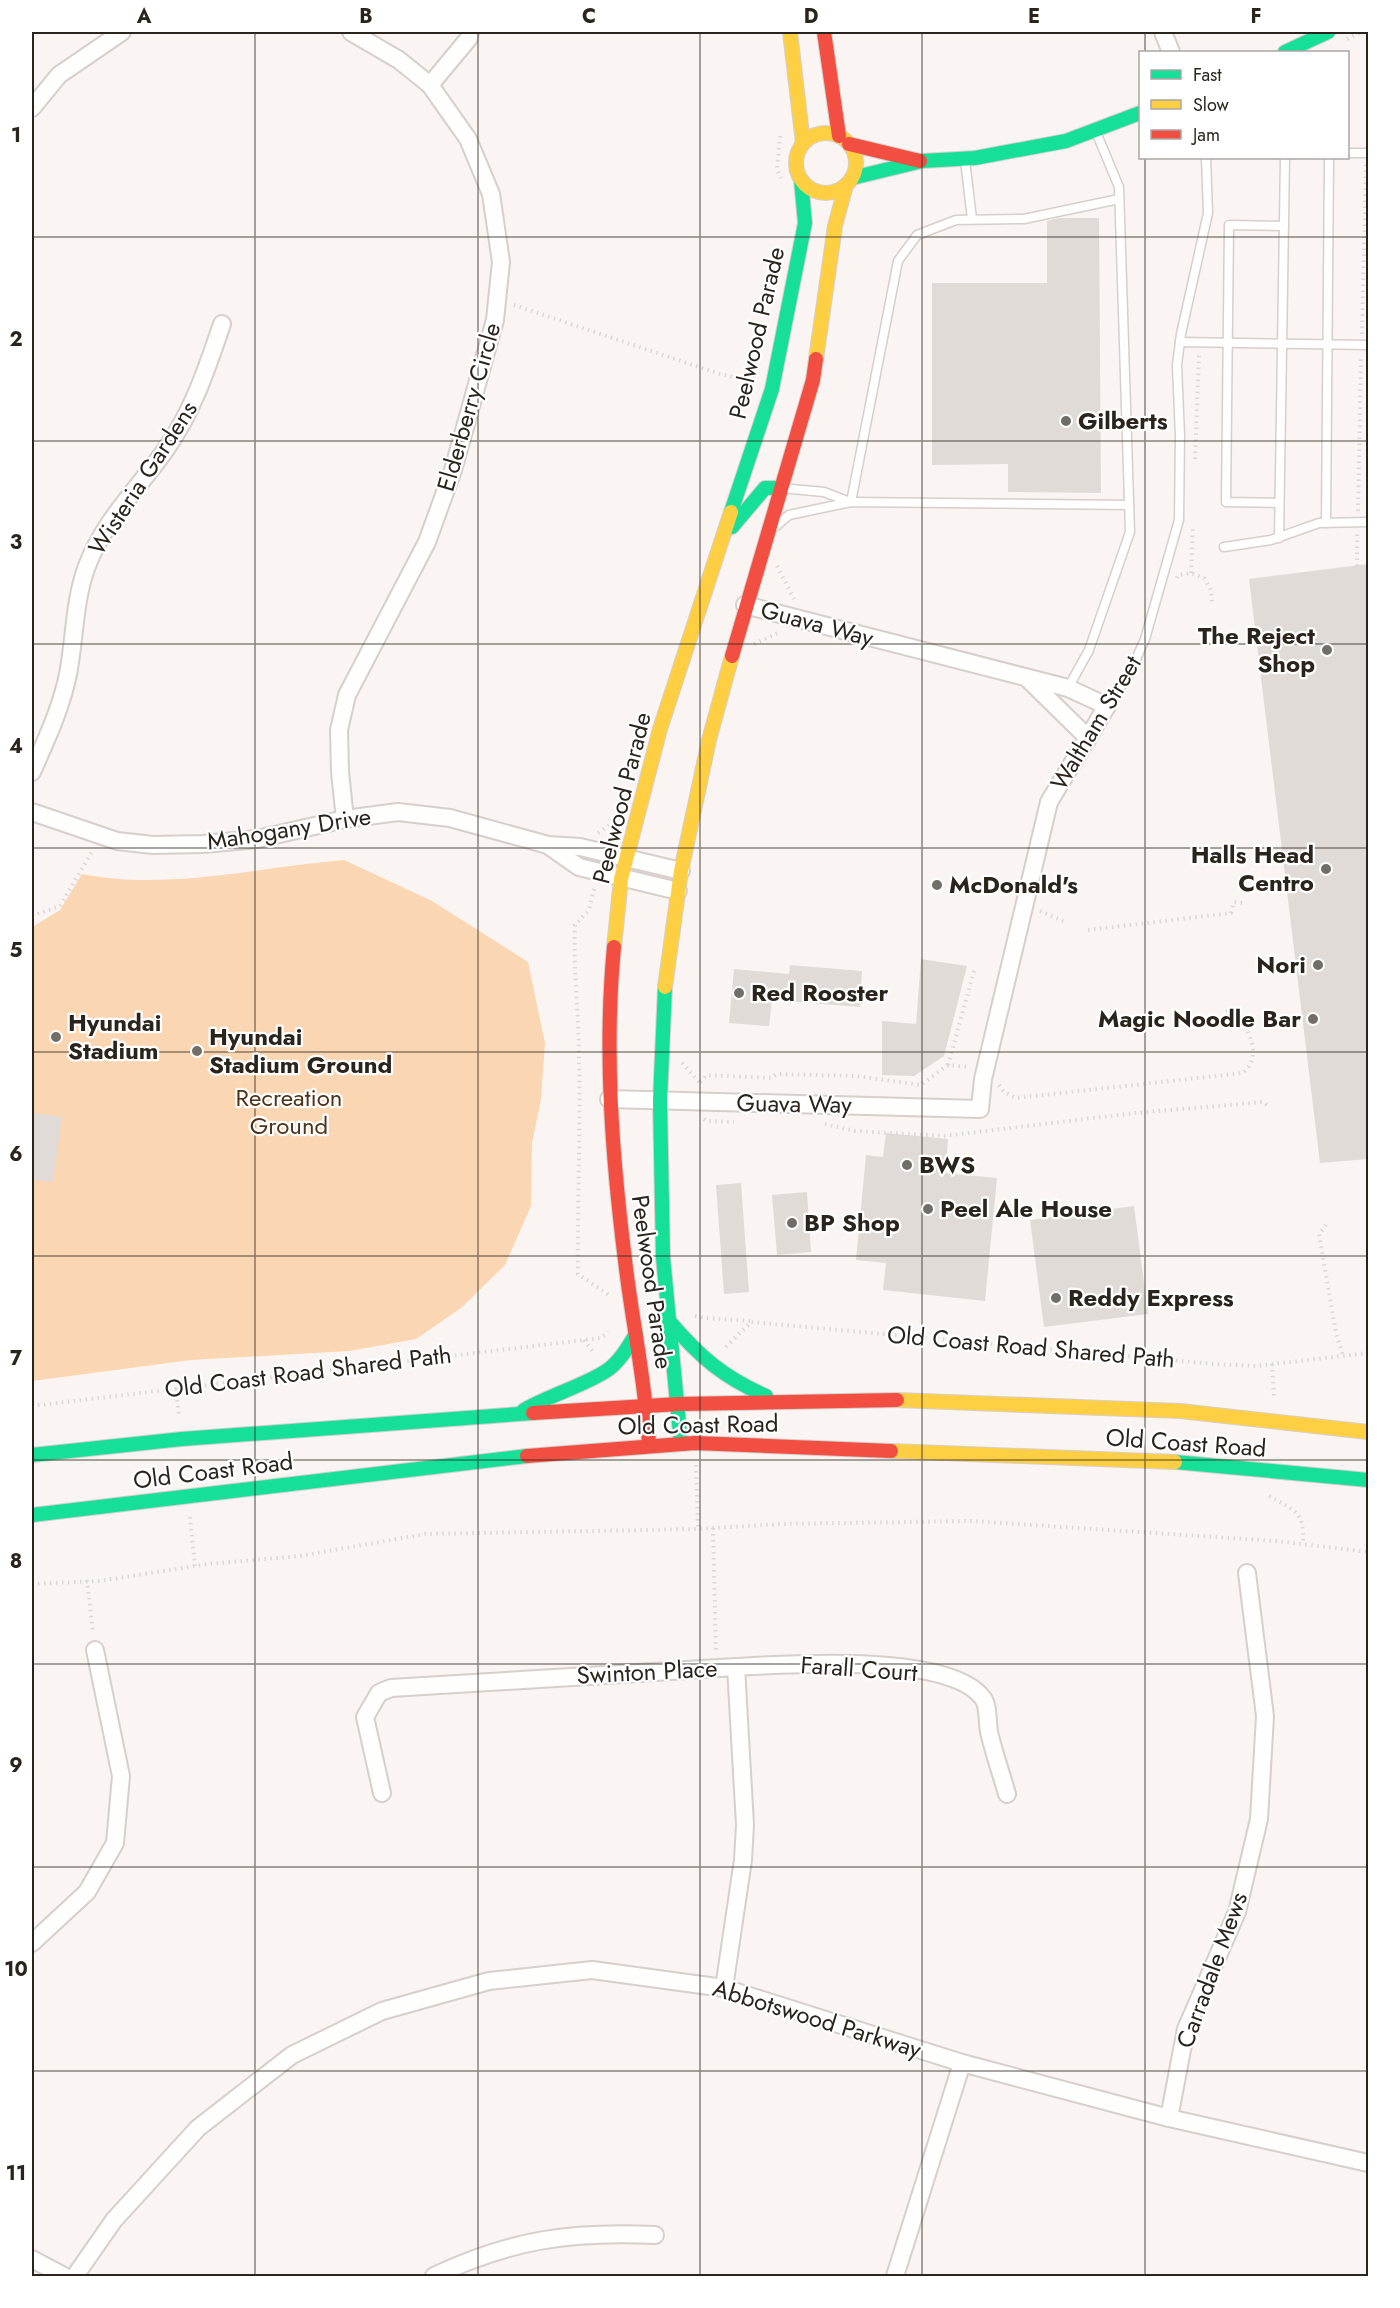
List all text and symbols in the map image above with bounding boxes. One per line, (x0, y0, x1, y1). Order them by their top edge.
text: A (136, 2, 152, 31)
text: B (359, 2, 373, 31)
text: C (582, 2, 596, 31)
text: D (804, 2, 818, 31)
text: E (1028, 2, 1040, 31)
text: F (1250, 2, 1262, 31)
legend (1139, 51, 1349, 159)
text: Fast (1193, 62, 1222, 88)
text: Slow (1193, 92, 1230, 118)
text: 1 (11, 121, 21, 150)
text: Jam (1191, 122, 1220, 148)
street label: Peelwood Parade (720, 243, 793, 422)
street label: Elderberry Circle (428, 318, 509, 495)
text: 2 (9, 325, 23, 354)
street label: Wisteria Gardens (80, 394, 206, 562)
place label: Gilberts (1078, 403, 1168, 438)
marker: Gilberts (1059, 414, 1073, 428)
text: 3 (10, 528, 22, 557)
street label: Guava Way (757, 592, 878, 655)
place label: The Reject Shop (1198, 618, 1315, 681)
marker: The Reject Shop (1320, 643, 1334, 657)
street label: Waltham Street (1042, 649, 1150, 797)
street label: Peelwood Parade (583, 708, 660, 887)
text: 4 (9, 732, 23, 761)
street label: Mahogany Drive (204, 798, 373, 859)
place label: Halls Head Centro (1191, 837, 1314, 900)
marker: Halls Head Centro (1319, 862, 1333, 876)
place label: McDonald's (949, 867, 1078, 902)
marker: McDonald's (930, 878, 944, 892)
text: 5 (10, 936, 23, 965)
place label: Nori (1256, 947, 1306, 982)
marker: Nori (1311, 958, 1325, 972)
place label: Red Rooster (751, 975, 888, 1010)
marker: Red Rooster (732, 986, 746, 1000)
place label: Magic Noodle Bar (1098, 1001, 1301, 1036)
place label: Hyundai Stadium (68, 1005, 161, 1068)
marker: Magic Noodle Bar (1306, 1012, 1320, 1026)
place label: Hyundai Stadium Ground (209, 1019, 392, 1082)
marker: Hyundai Stadium (49, 1030, 63, 1044)
marker: Hyundai Stadium Ground (190, 1044, 204, 1058)
park label: Recreation Ground (236, 1080, 342, 1143)
street label: Guava Way (736, 1085, 852, 1122)
text: 6 (9, 1140, 23, 1169)
place label: BWS (919, 1147, 975, 1182)
marker: BWS (900, 1158, 914, 1172)
place label: Peel Ale House (940, 1191, 1112, 1226)
street label: Peelwood Parade (623, 1193, 682, 1371)
marker: Peel Ale House (921, 1202, 935, 1216)
place label: BP Shop (804, 1205, 900, 1240)
marker: BP Shop (785, 1216, 799, 1230)
place label: Reddy Express (1068, 1280, 1234, 1315)
marker: Reddy Express (1049, 1291, 1063, 1305)
street label: Old Coast Road Shared Path (886, 1316, 1176, 1377)
street label: Old Coast Road Shared Path (162, 1337, 453, 1406)
text: 7 (10, 1344, 23, 1373)
street label: Old Coast Road (617, 1406, 779, 1443)
street label: Old Coast Road (1105, 1419, 1267, 1466)
street label: Old Coast Road (131, 1443, 295, 1498)
text: 8 (10, 1547, 22, 1576)
street label: Farall Court (799, 1647, 919, 1690)
street label: Swinton Place (576, 1650, 718, 1693)
text: 9 (9, 1751, 23, 1780)
street label: Carradale Mews (1167, 1887, 1256, 2053)
text: 10 (4, 1955, 28, 1984)
street label: Abbotswood Parkway (709, 1970, 926, 2067)
text: 11 (6, 2159, 26, 2188)

